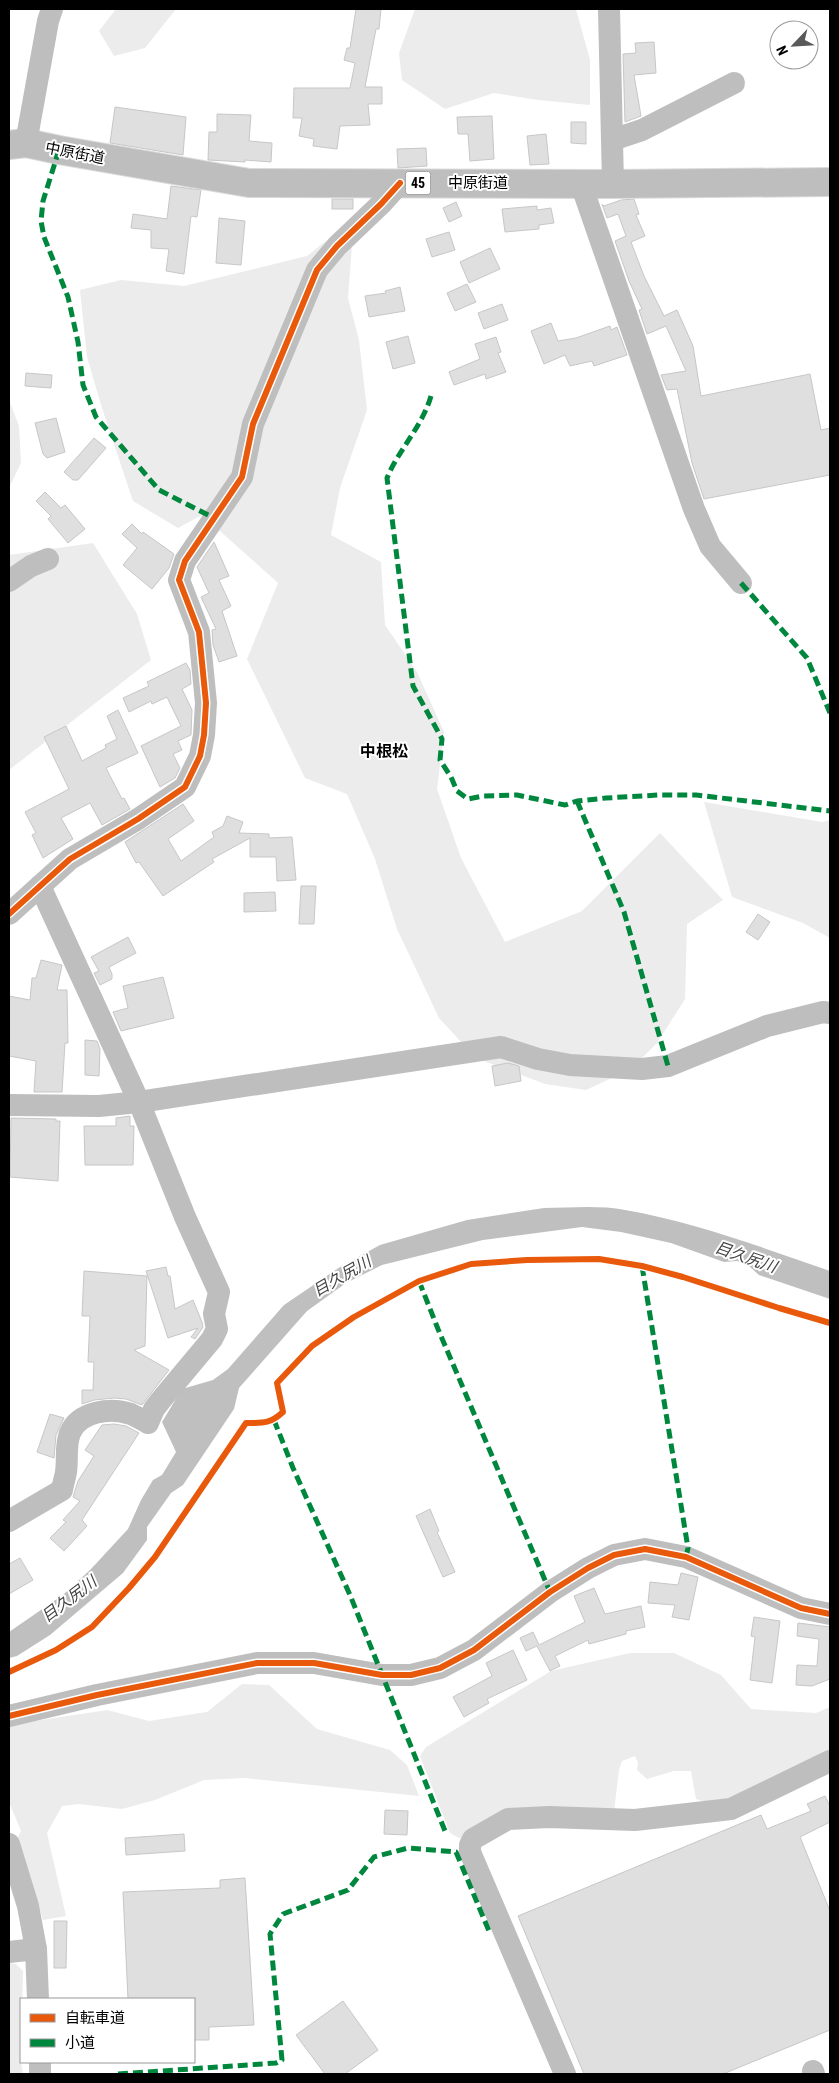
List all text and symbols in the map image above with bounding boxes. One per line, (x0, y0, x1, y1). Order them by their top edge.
north arrow (769, 20, 819, 70)
text: N (773, 43, 791, 58)
street label: 中原街道 (44, 138, 106, 168)
road number: 45 (406, 172, 430, 194)
street label: 中原街道 (448, 174, 508, 192)
district label: 中根松 (360, 742, 408, 761)
water label: 目久尻川 (713, 1238, 781, 1277)
water label: 目久尻川 (310, 1251, 376, 1300)
water label: 目久尻川 (38, 1571, 102, 1626)
legend (20, 1998, 195, 2063)
text: 自転車道 (65, 2009, 125, 2027)
text: 小道 (65, 2034, 95, 2052)

